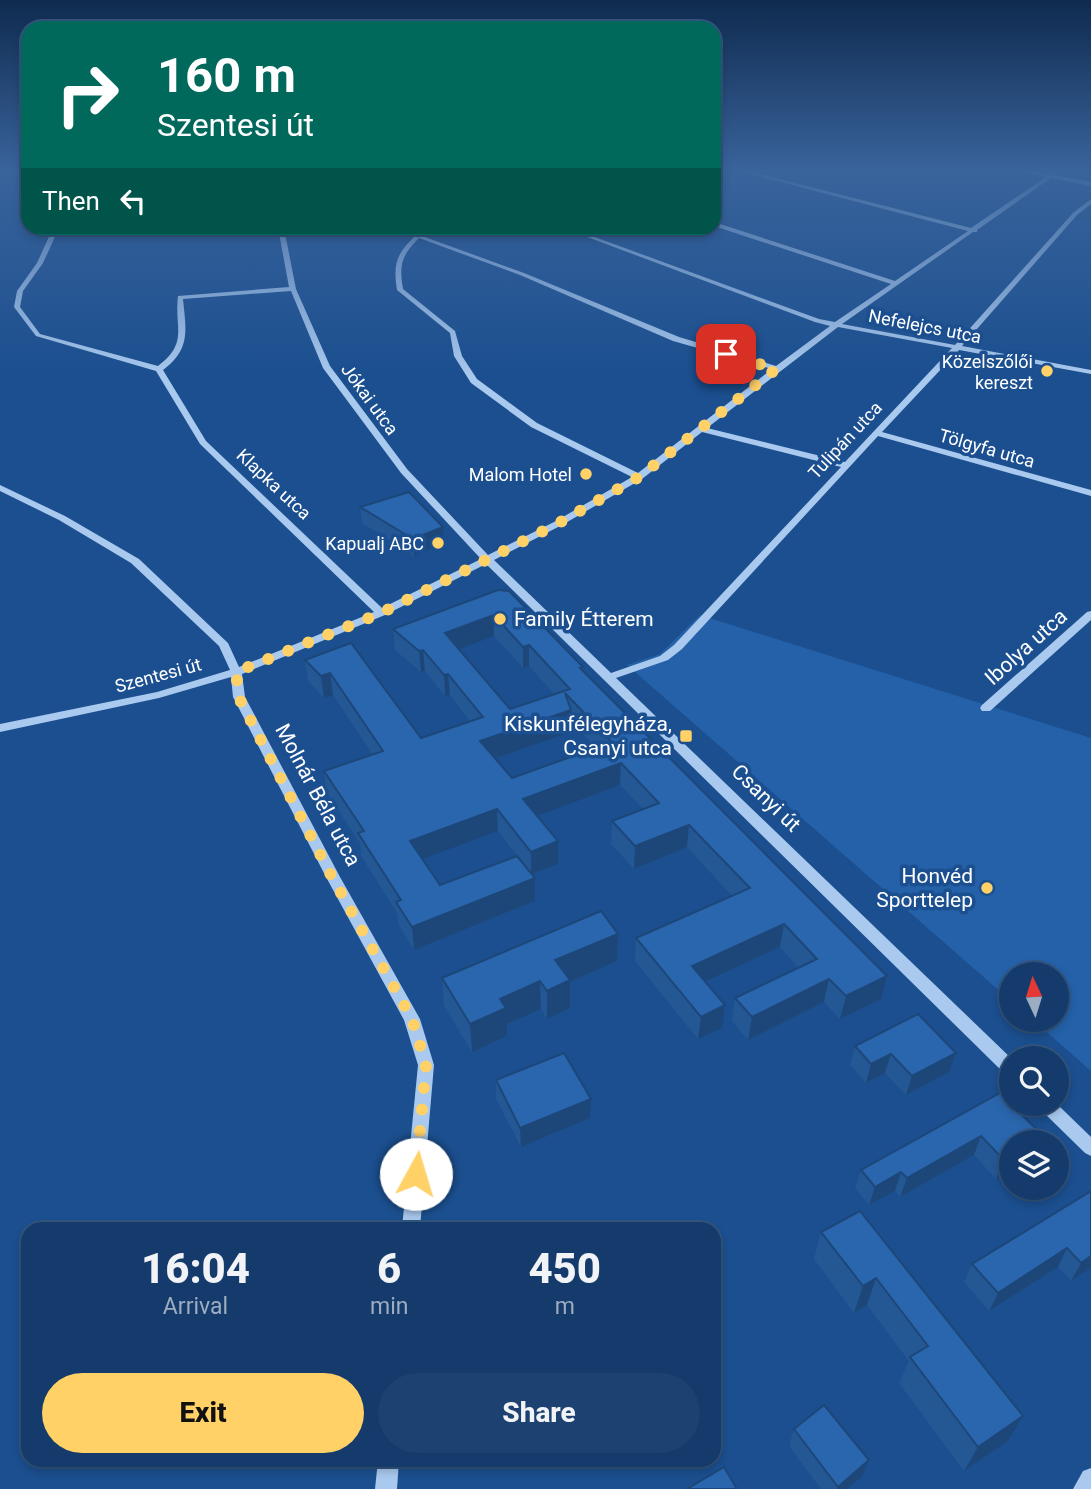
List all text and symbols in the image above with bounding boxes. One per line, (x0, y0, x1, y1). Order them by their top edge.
text: 160 m (157, 47, 296, 104)
icon: right (42, 49, 133, 140)
text: Szentesi út (157, 106, 314, 144)
icon: left (114, 182, 152, 220)
text: Then (42, 186, 100, 216)
street label: Nefelejcs utca (867, 305, 983, 347)
pin (696, 324, 756, 384)
icon: arrive (707, 335, 745, 373)
place label: Közelszőlői kereszt (942, 351, 1033, 393)
street label: Jókai utca (337, 359, 403, 439)
marker: Közelszőlői kereszt (1039, 363, 1055, 379)
street label: Tulipán utca (804, 397, 886, 483)
street label: Tölgyfa utca (937, 424, 1037, 472)
street label: Klapka utca (232, 444, 316, 524)
place label: Malom Hotel (469, 464, 572, 485)
marker: Malom Hotel (578, 466, 594, 482)
place label: Kapualj ABC (325, 533, 424, 554)
marker: Kapualj ABC (430, 535, 446, 551)
street label: Ibolya utca (980, 604, 1072, 690)
place label: Family Étterem (514, 607, 654, 631)
marker: Family Étterem (492, 611, 508, 627)
street label: Szentesi út (113, 653, 203, 697)
place label: Kiskunfélegyháza, Csanyi utca (504, 712, 672, 760)
street label: Molnár Béla utca (270, 720, 366, 870)
marker: Kiskunfélegyháza, Csanyi utca (678, 728, 694, 744)
street label: Csanyi út (727, 759, 805, 837)
place label: Honvéd Sporttelep (876, 864, 973, 912)
marker: Honvéd Sporttelep (979, 880, 995, 896)
north arrow (999, 962, 1069, 1032)
map controls (999, 962, 1069, 1200)
button: search (999, 1046, 1069, 1116)
button: layers (999, 1130, 1069, 1200)
position arrow (379, 1137, 453, 1211)
text: 16:04 (141, 1244, 250, 1293)
text: 6 (377, 1244, 401, 1293)
text: 450 (528, 1244, 601, 1293)
text: Arrival (163, 1293, 228, 1320)
text: min (370, 1293, 408, 1320)
text: m (555, 1293, 575, 1320)
button: Exit (42, 1373, 364, 1453)
button: Share (378, 1373, 700, 1453)

